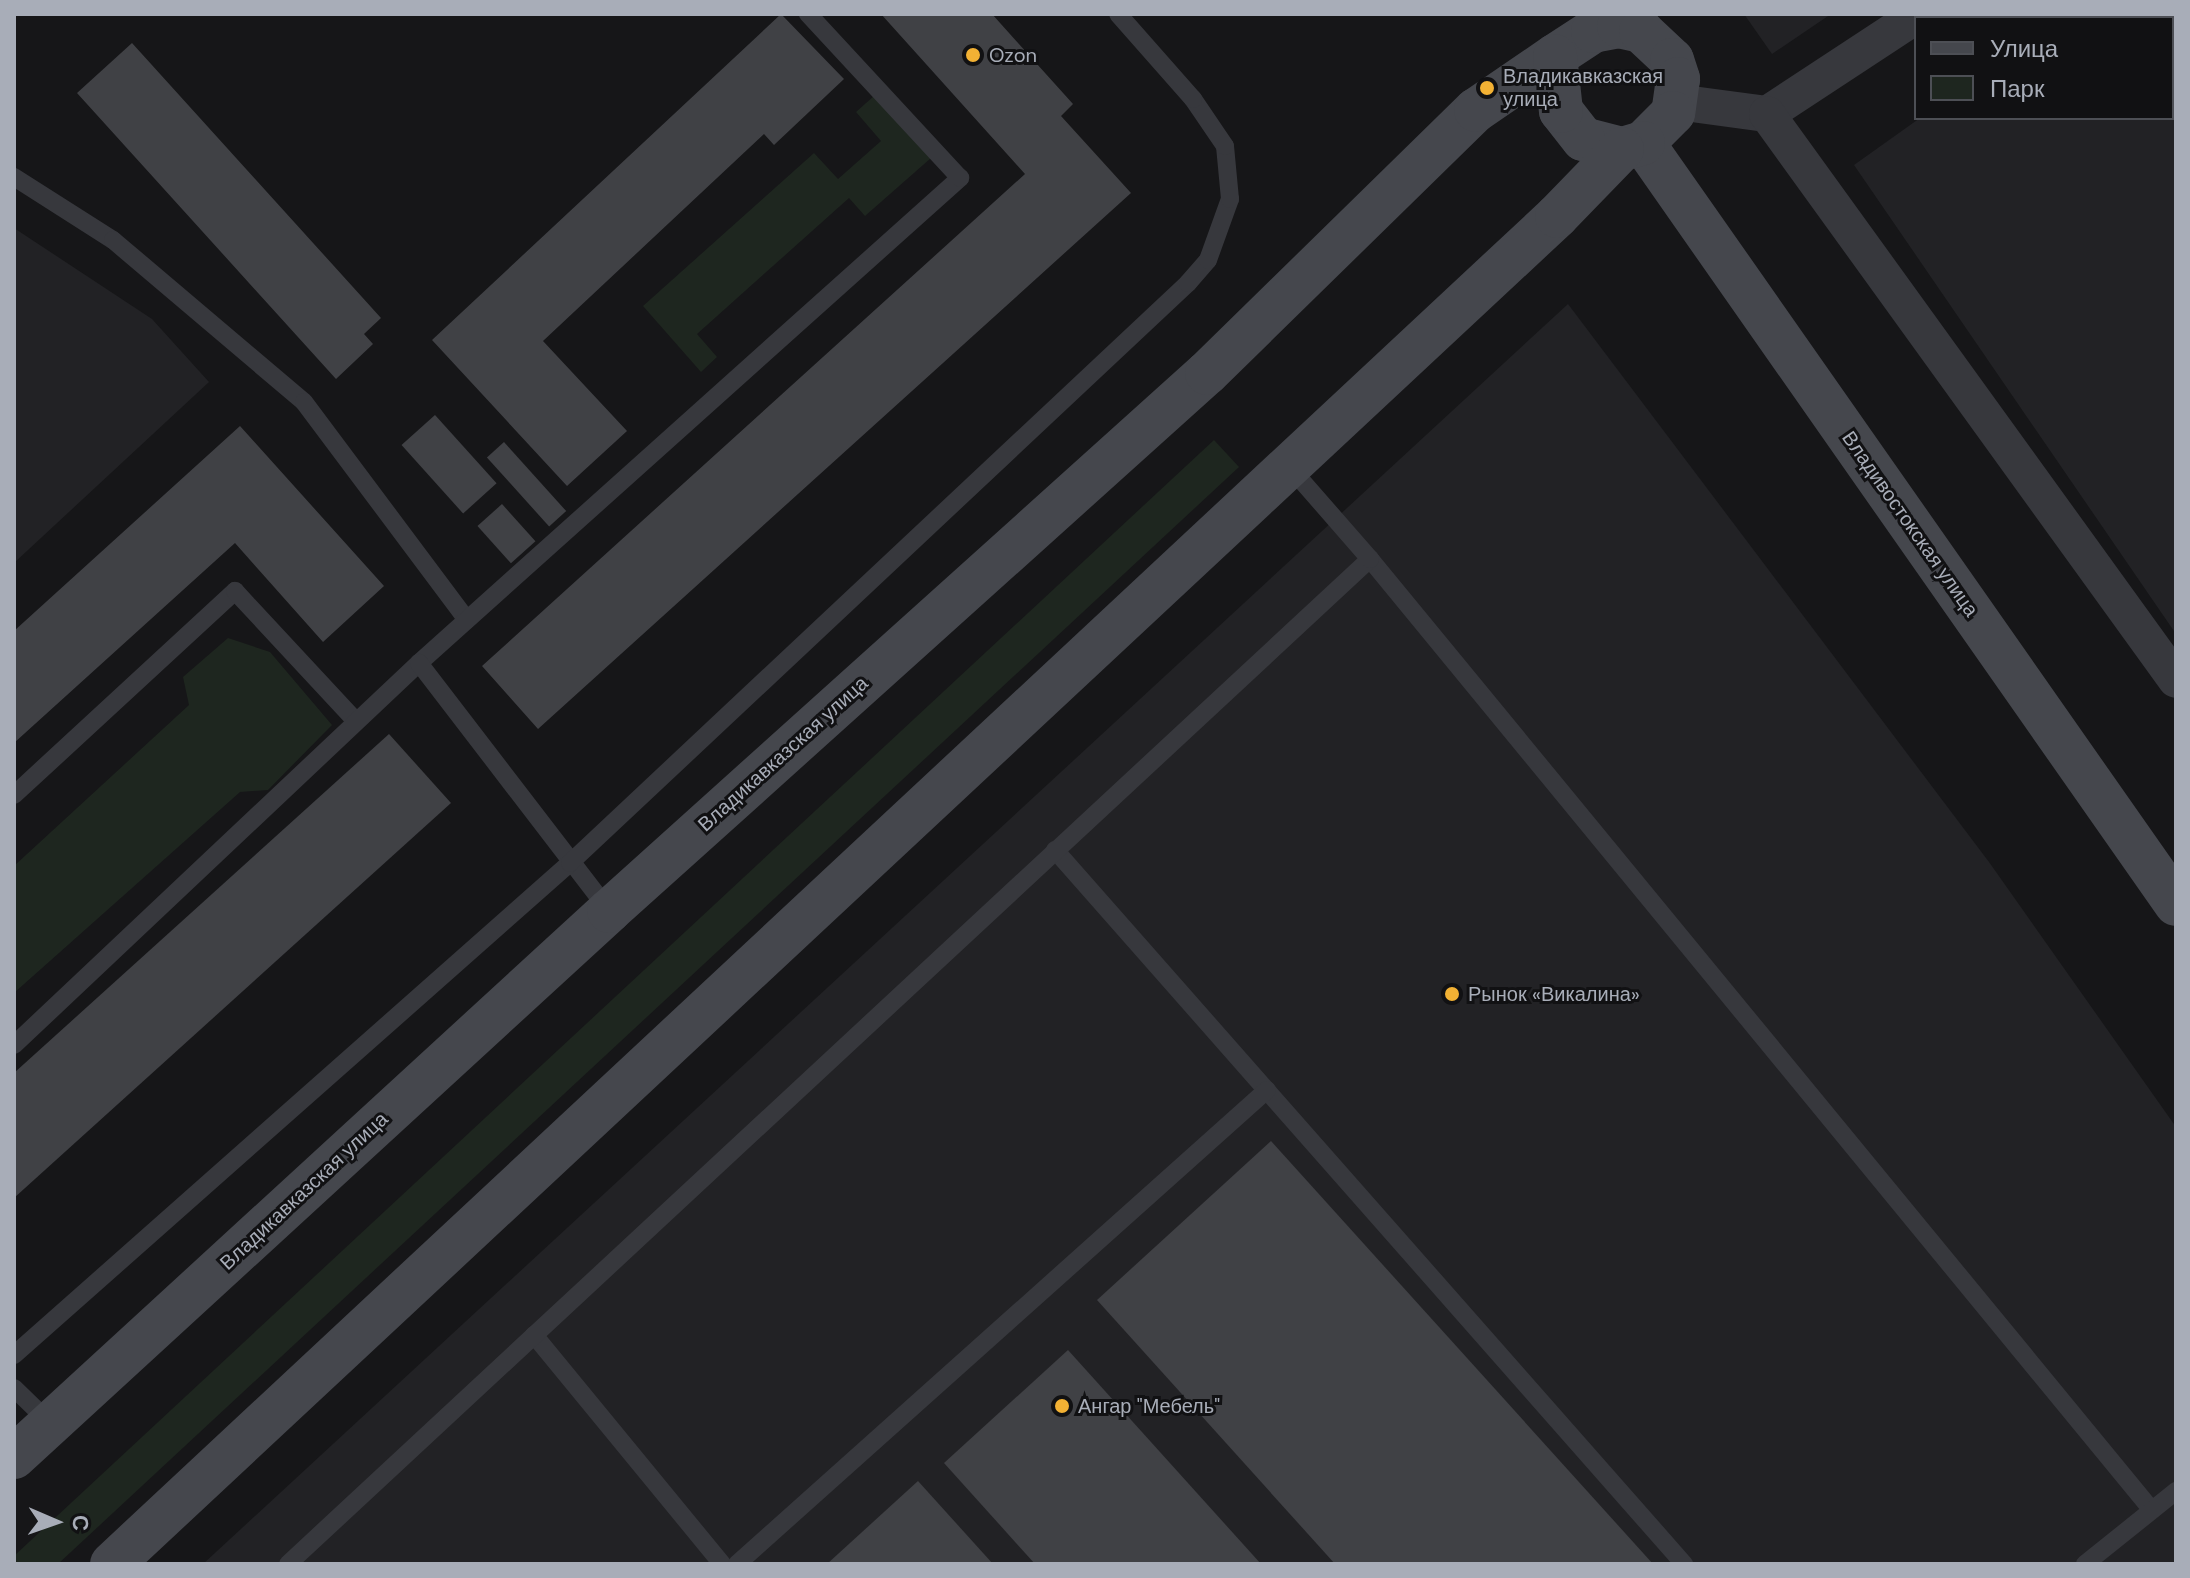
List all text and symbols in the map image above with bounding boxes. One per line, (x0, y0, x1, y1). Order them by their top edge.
legend (1914, 16, 2174, 120)
text: Улица (1990, 33, 2058, 64)
place label: Ozon (989, 43, 1037, 67)
marker: Ozon (964, 46, 982, 64)
place label: Владикавказская улица (1503, 64, 1663, 111)
text: Парк (1990, 73, 2044, 104)
marker: Владикавказская улица (1478, 79, 1496, 97)
street label: Владивостокская улица (1837, 427, 1983, 621)
street label: Владикавказская улица (693, 671, 873, 837)
place label: Рынок «Викалина» (1468, 982, 1640, 1006)
marker: Рынок «Викалина» (1443, 985, 1461, 1003)
street label: Владикавказская улица (215, 1107, 393, 1275)
place label: Ангар "Мебель" (1078, 1394, 1220, 1418)
marker: Ангар "Мебель" (1053, 1397, 1071, 1415)
north arrow (16, 1482, 96, 1562)
text: С (66, 1514, 95, 1531)

